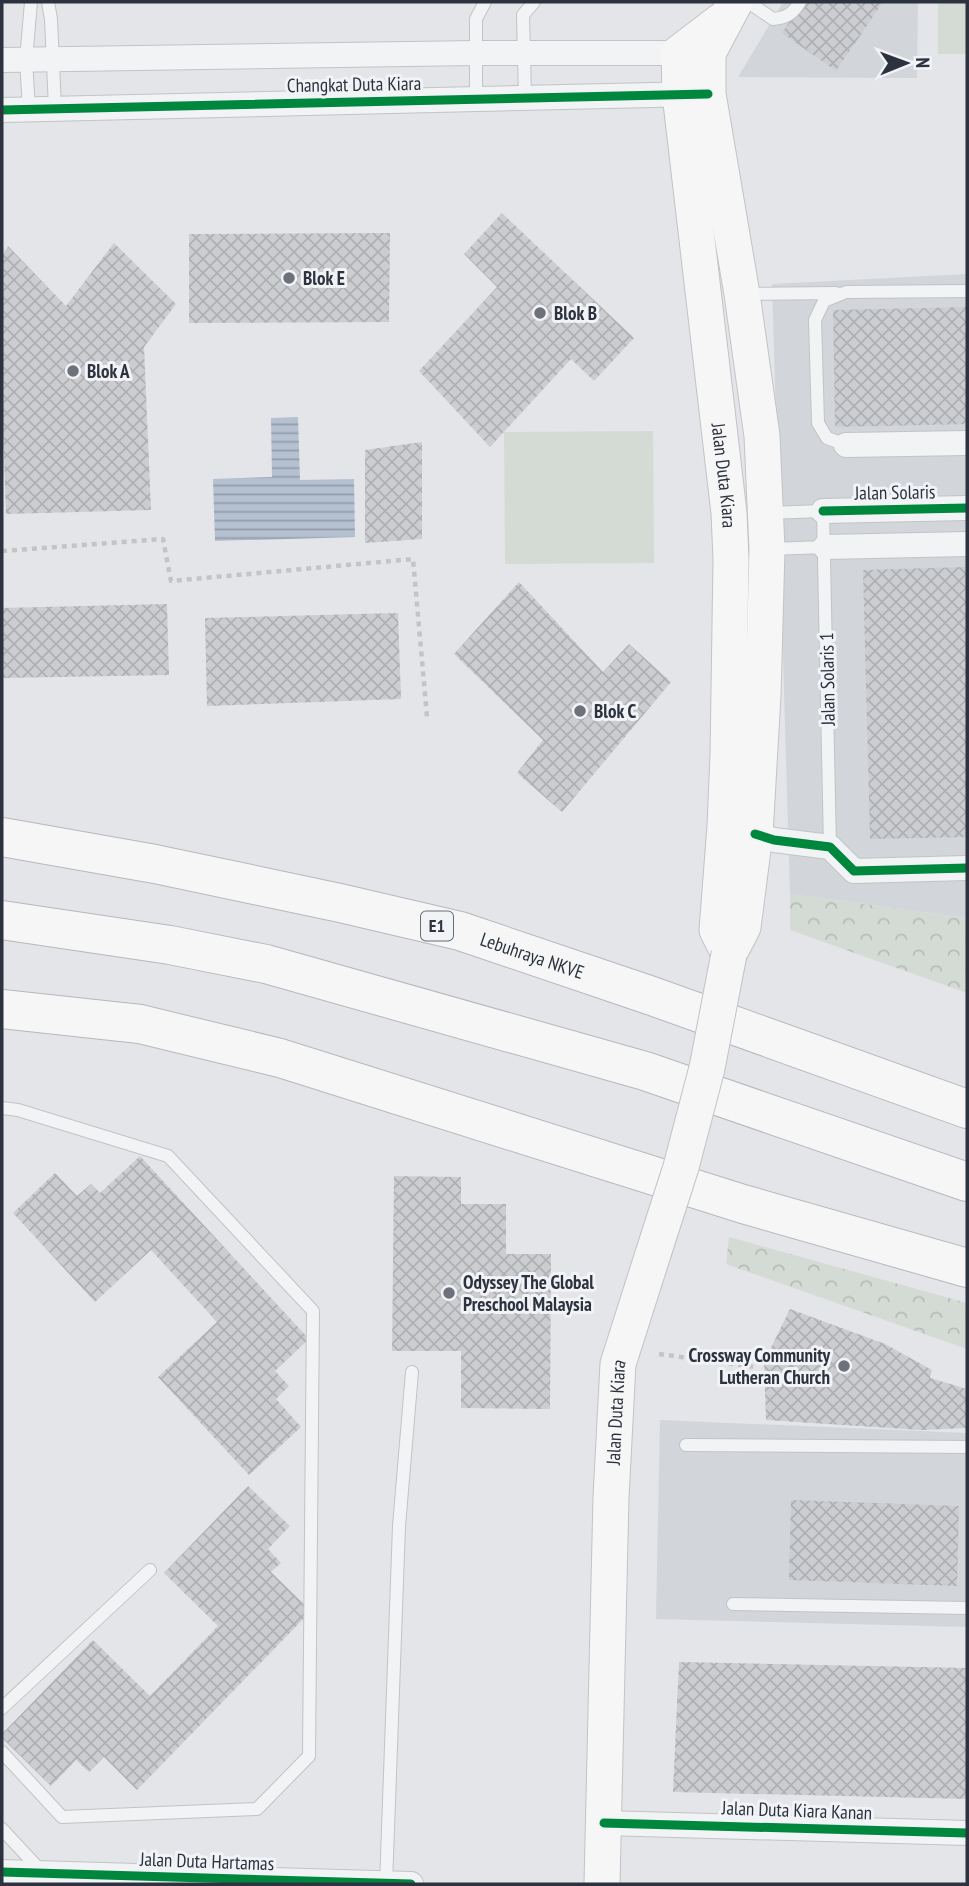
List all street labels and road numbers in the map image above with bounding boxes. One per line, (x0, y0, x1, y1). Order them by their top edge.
street label: Changkat Duta Kiara (287, 71, 421, 97)
street label: Jalan Duta Kiara (706, 421, 742, 529)
street label: Jalan Solaris (853, 479, 936, 505)
street label: Jalan Solaris 1 (814, 632, 840, 727)
road number: E1 (421, 911, 453, 940)
street label: Lebuhraya NKVE (477, 927, 587, 984)
street label: Jalan Duta Kiara (601, 1356, 631, 1467)
street label: Jalan Duta Kiara Kanan (720, 1795, 873, 1825)
street label: Jalan Duta Hartamas (138, 1847, 275, 1875)

